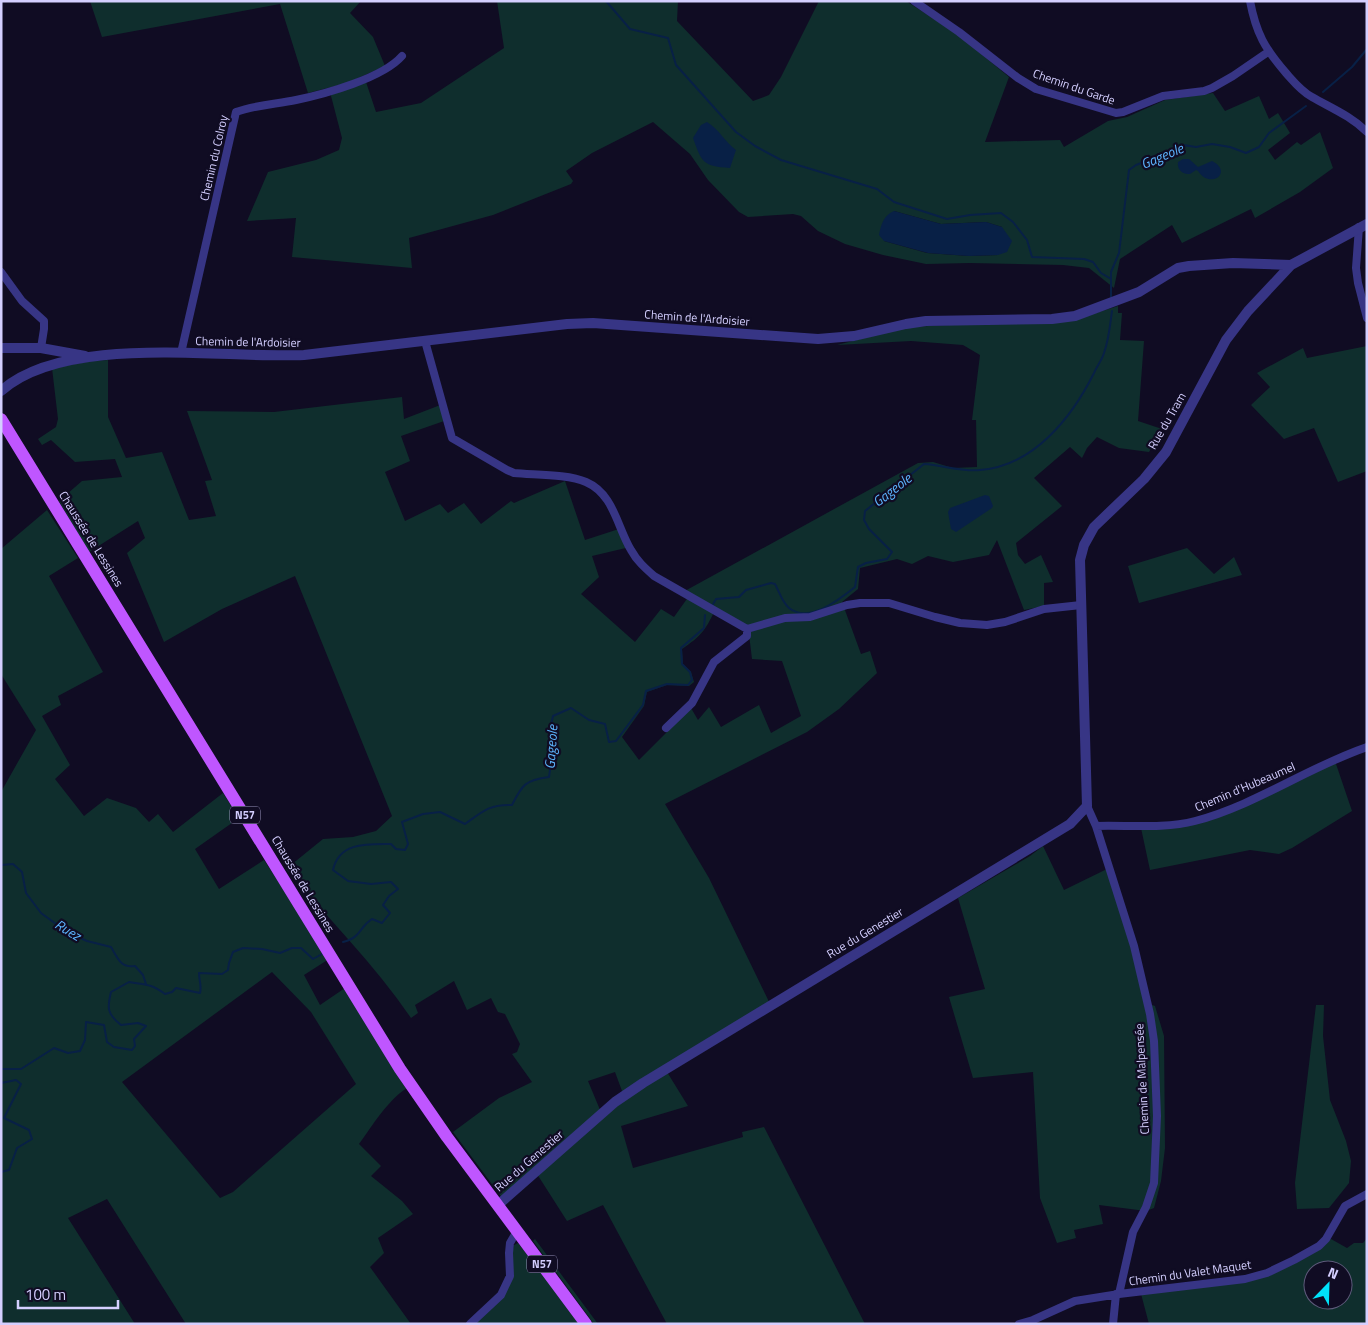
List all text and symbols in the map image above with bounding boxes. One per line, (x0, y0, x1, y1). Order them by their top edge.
street label: Chemin du Garde (1030, 64, 1118, 110)
street label: Chemin du Colroy (194, 113, 233, 203)
water label: Gageole (1137, 137, 1188, 174)
street label: Chemin de l'Ardoisier (644, 304, 750, 331)
street label: Chemin de l'Ardoisier (195, 331, 301, 352)
street label: Rue du Tram (1143, 389, 1191, 453)
water label: Gageole (868, 467, 917, 512)
street label: Chaussée de Lessines (54, 487, 129, 591)
water label: Gageole (538, 723, 563, 770)
street label: Chemin d'Hubeaumel (1192, 757, 1298, 816)
road number: N57 (230, 806, 260, 824)
street label: Chaussée de Lessines (267, 832, 340, 936)
street label: Rue du Genestier (823, 902, 907, 963)
water label: Ruez (51, 914, 86, 946)
street label: Chemin de Malpensée (1129, 1023, 1154, 1135)
street label: Rue du Genestier (490, 1125, 568, 1196)
street label: Chemin du Valet Maquet (1127, 1254, 1253, 1291)
road number: N57 (527, 1256, 557, 1272)
north arrow (1303, 1260, 1353, 1310)
text: N (1325, 1261, 1342, 1284)
scale bar (18, 1278, 118, 1310)
text: 100 m (25, 1283, 66, 1306)

